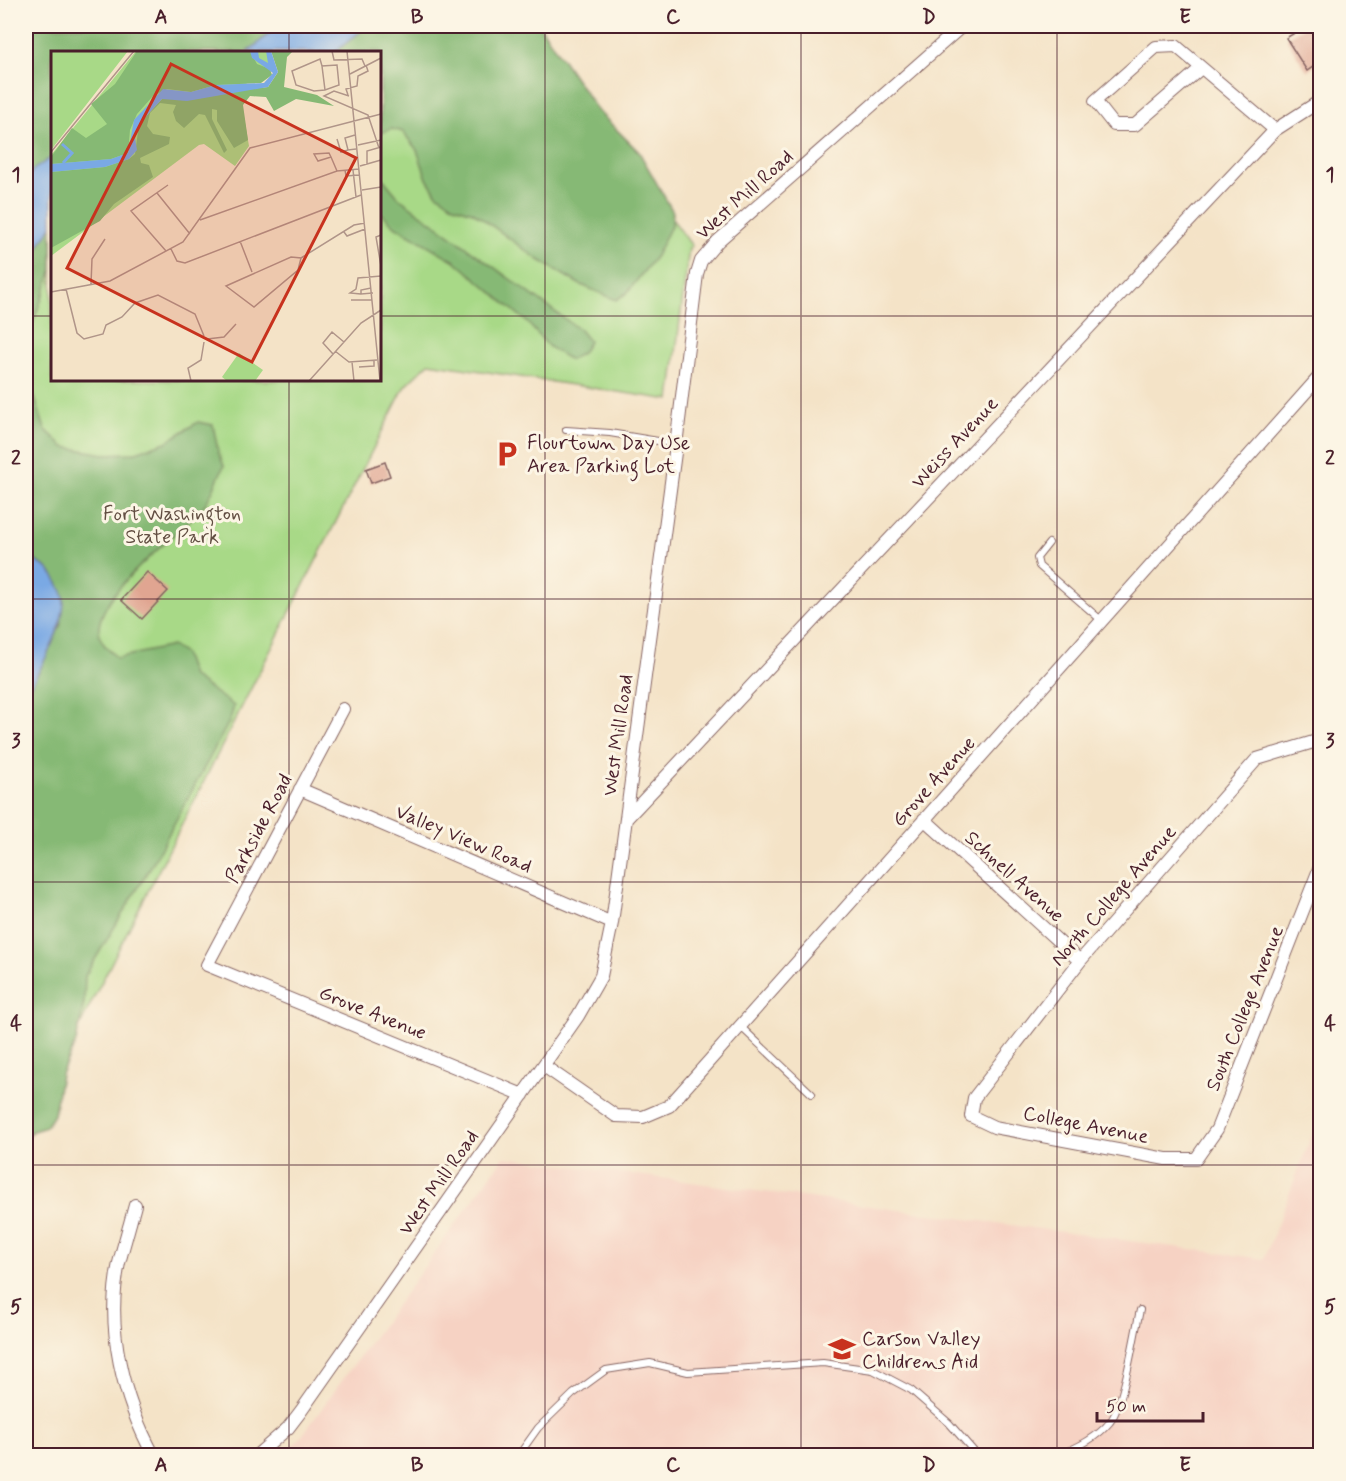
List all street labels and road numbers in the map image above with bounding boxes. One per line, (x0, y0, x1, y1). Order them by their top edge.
street label: West Mill Road (690, 144, 800, 246)
street label: Weiss Avenue (905, 391, 1005, 495)
street label: West Mill Road (597, 673, 640, 798)
street label: Grove Avenue (886, 731, 982, 833)
street label: Parkside Road (219, 769, 299, 888)
street label: Valley View Road (391, 798, 536, 880)
street label: North College Avenue (1045, 819, 1183, 972)
street label: Schnell Avenue (958, 825, 1070, 929)
street label: South College Avenue (1200, 922, 1291, 1095)
street label: Grove Avenue (315, 980, 430, 1047)
street label: College Avenue (1021, 1100, 1151, 1151)
street label: West Mill Road (393, 1125, 485, 1241)

